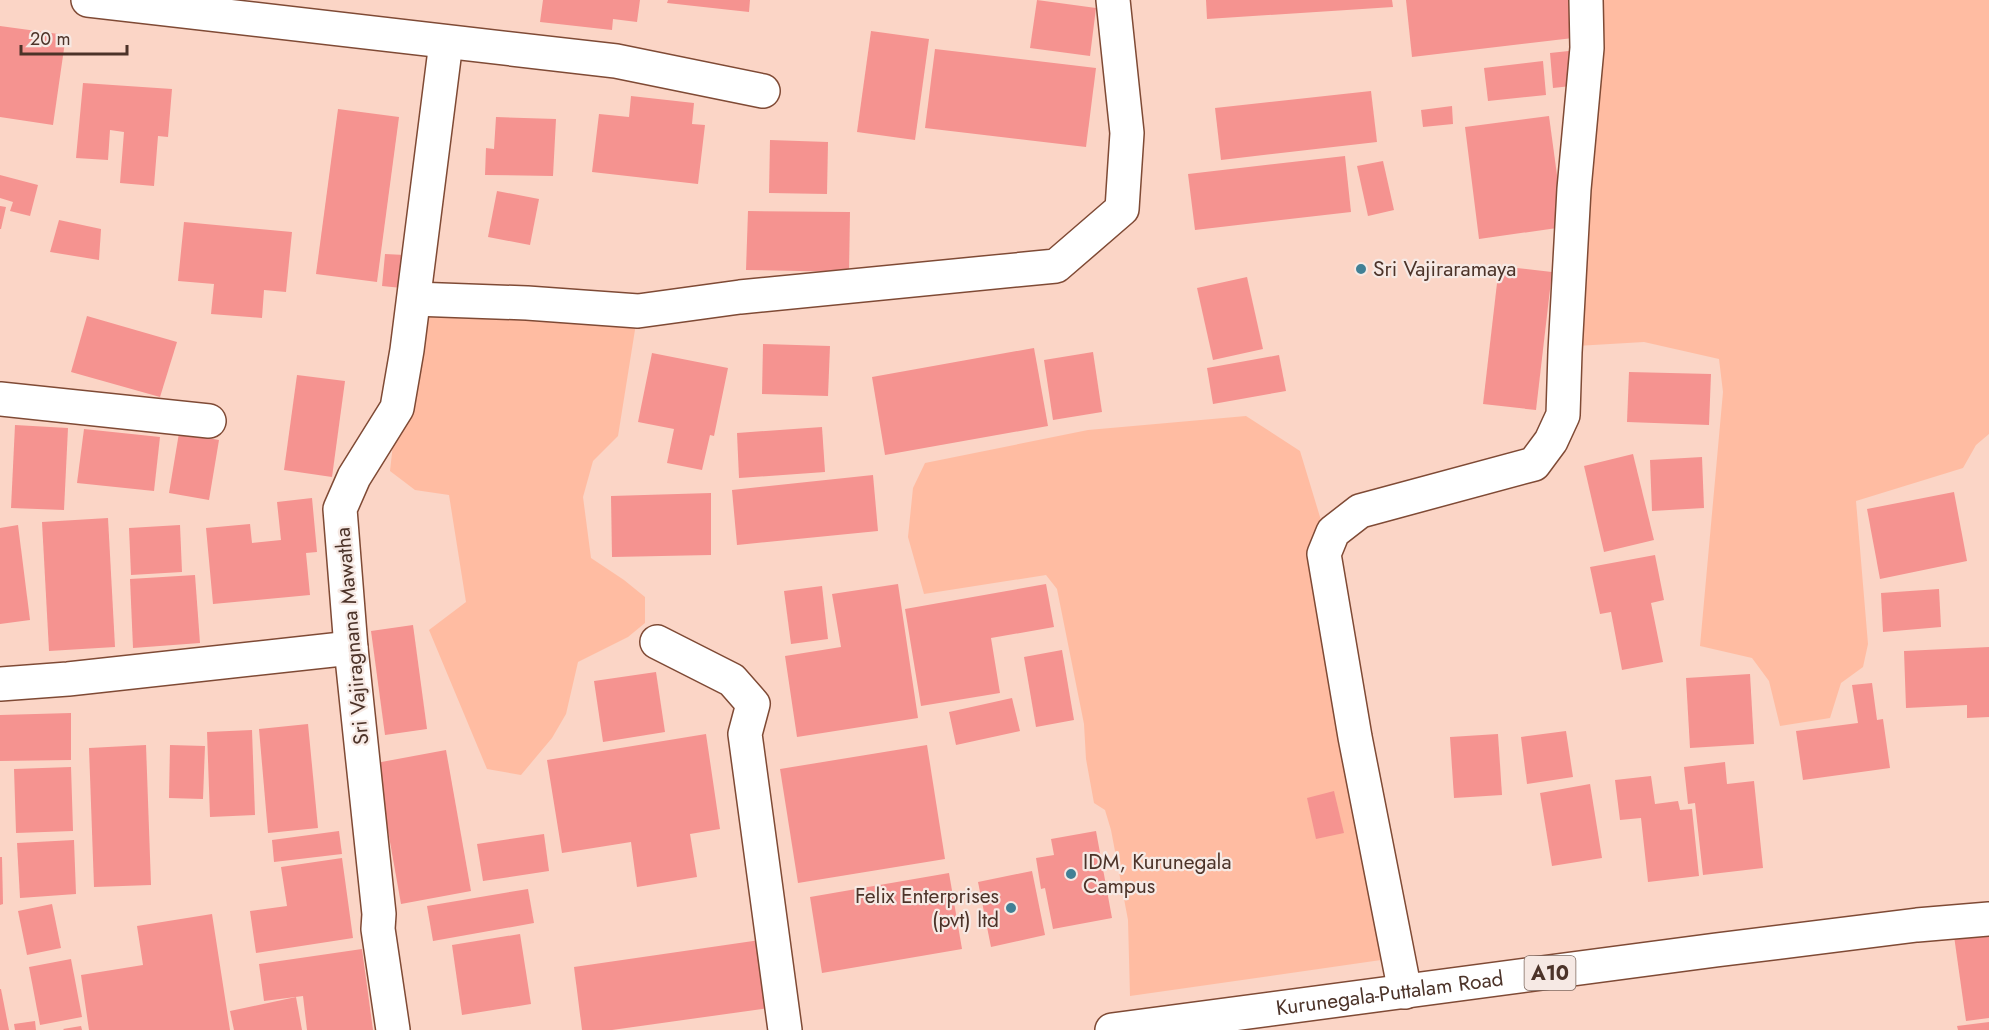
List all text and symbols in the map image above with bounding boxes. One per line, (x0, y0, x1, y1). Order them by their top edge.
scale bar (21, 18, 128, 56)
text: 20 m (30, 26, 70, 52)
place label: Sri Vajiraramaya (1373, 254, 1516, 284)
marker: Sri Vajiraramaya (1354, 262, 1368, 276)
street label: Sri Vajiragnana Mawatha (328, 526, 376, 746)
place label: IDM, Kurunegala Campus (1083, 847, 1232, 901)
marker: IDM, Kurunegala Campus (1064, 867, 1078, 881)
place label: Felix Enterprises (pvt) ltd (855, 881, 999, 935)
marker: Felix Enterprises (pvt) ltd (1004, 901, 1018, 915)
road number: A10 (1524, 956, 1576, 990)
street label: Kurunegala-Puttalam Road (1274, 963, 1505, 1023)

